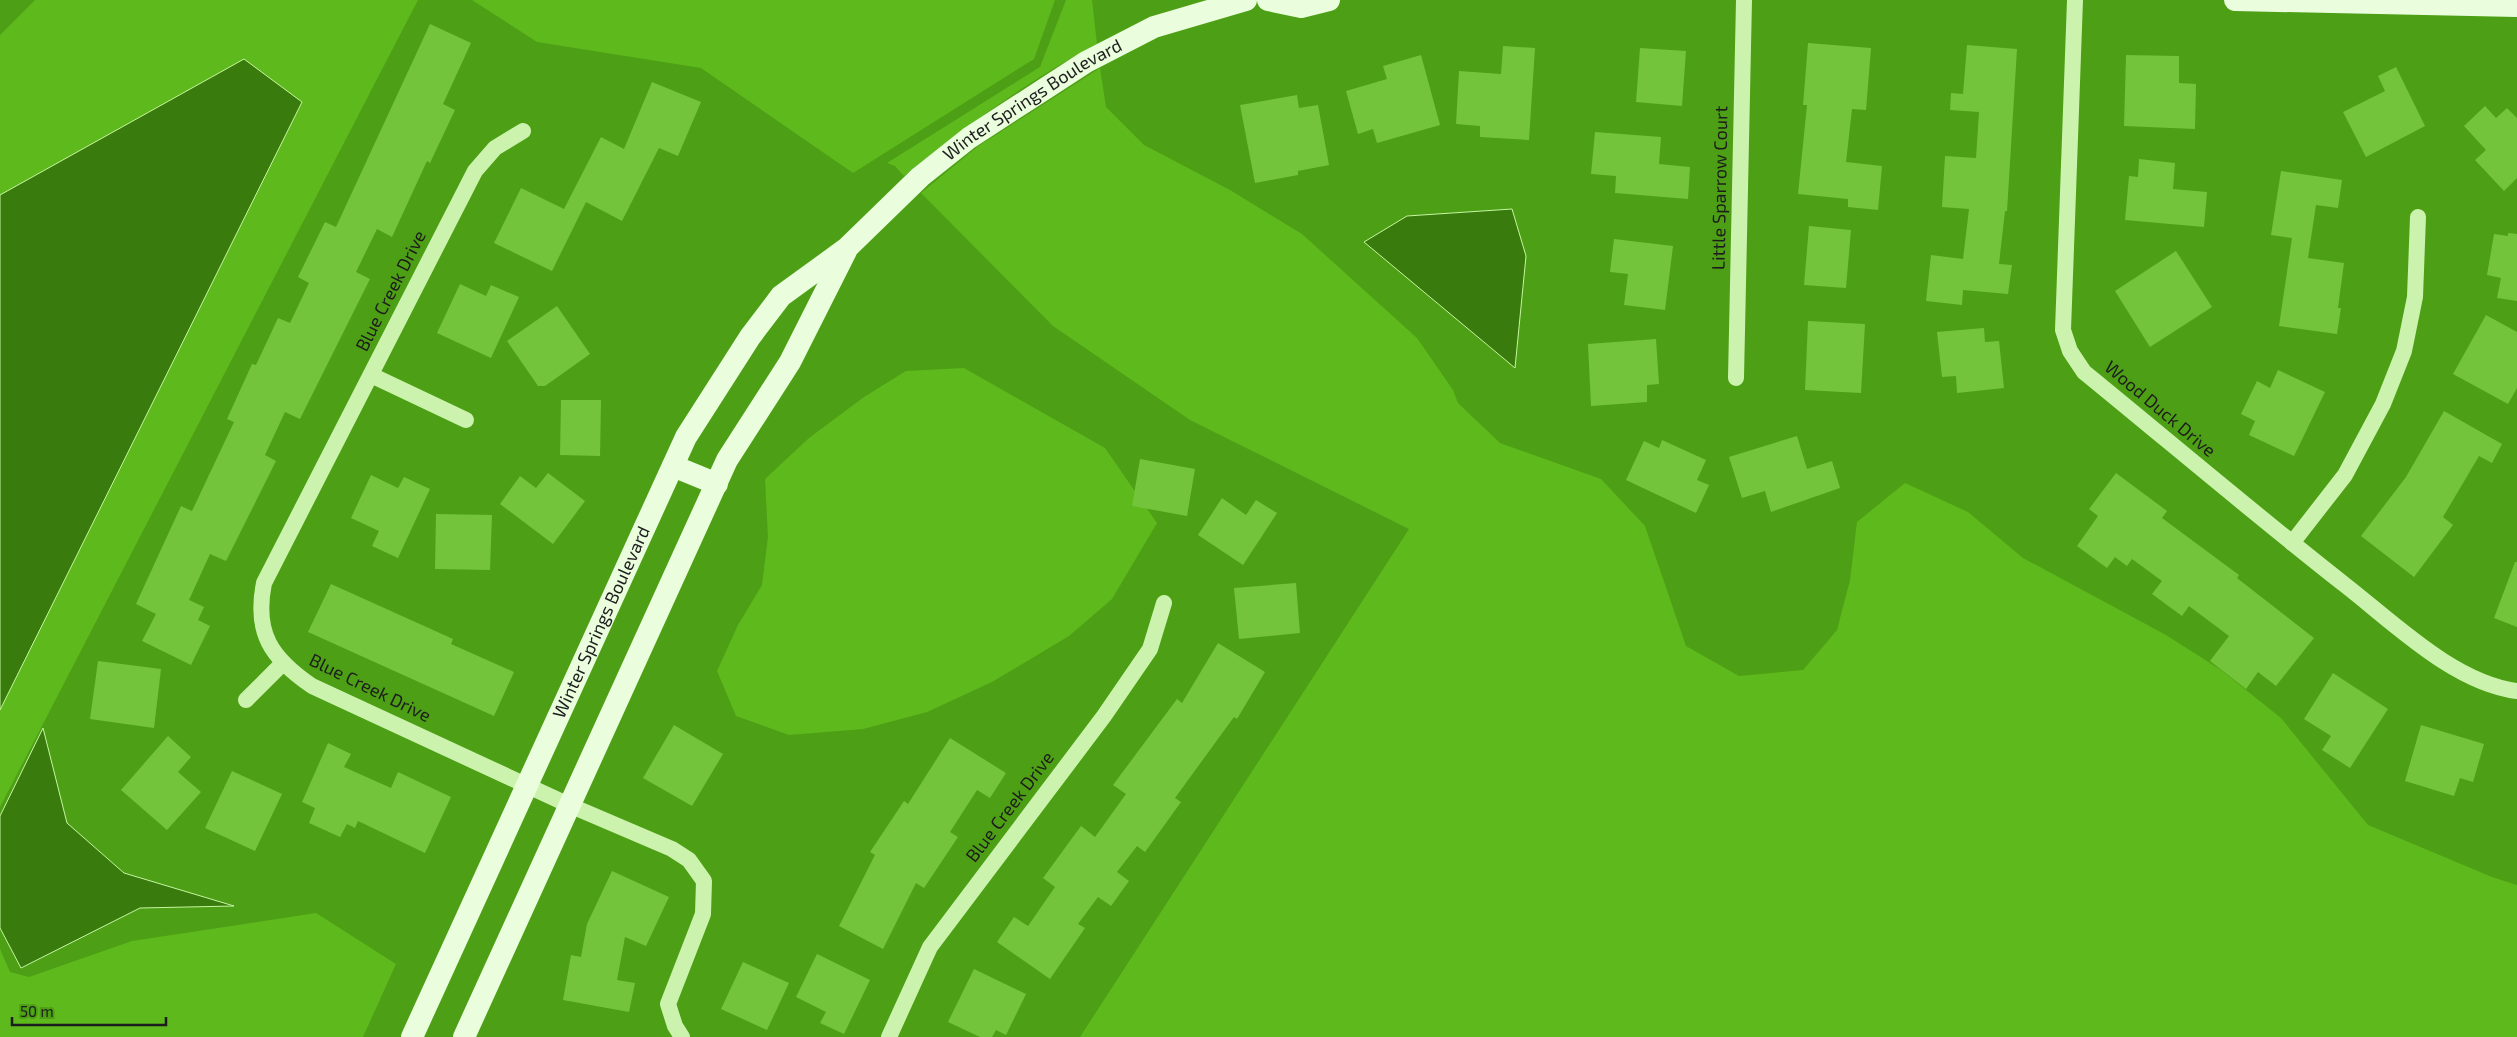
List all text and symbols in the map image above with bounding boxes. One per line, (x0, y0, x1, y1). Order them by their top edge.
street label: Winter Springs Boulevard (938, 33, 1125, 165)
street label: Little Sparrow Court (1707, 105, 1731, 270)
street label: Blue Creek Drive (350, 226, 430, 355)
street label: Wood Duck Drive (2101, 355, 2221, 461)
street label: Winter Springs Boulevard (547, 522, 654, 721)
street label: Blue Creek Drive (306, 648, 435, 726)
street label: Blue Creek Drive (960, 747, 1058, 866)
scale bar (12, 994, 166, 1026)
text: 50 m (20, 1002, 54, 1020)

